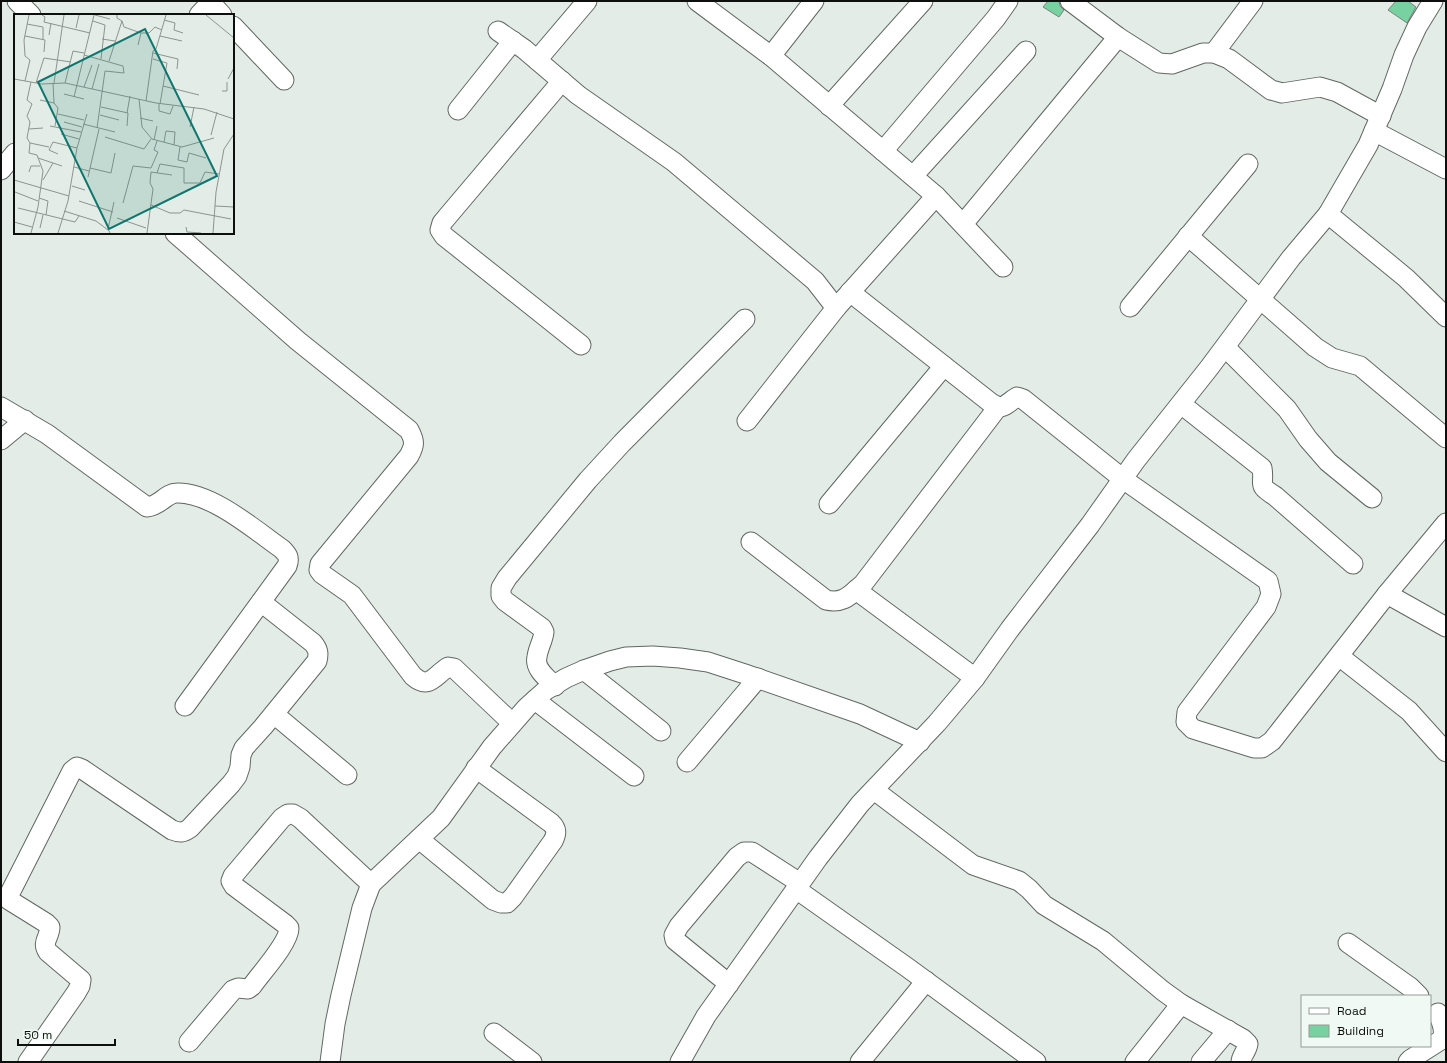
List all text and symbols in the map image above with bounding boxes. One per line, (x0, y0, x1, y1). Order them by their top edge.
inset map (14, 14, 234, 234)
legend (1301, 995, 1431, 1047)
text: Road (1337, 1003, 1366, 1019)
scale bar (18, 1021, 115, 1047)
text: Building (1337, 1023, 1384, 1039)
text: 50 m (24, 1027, 52, 1043)

